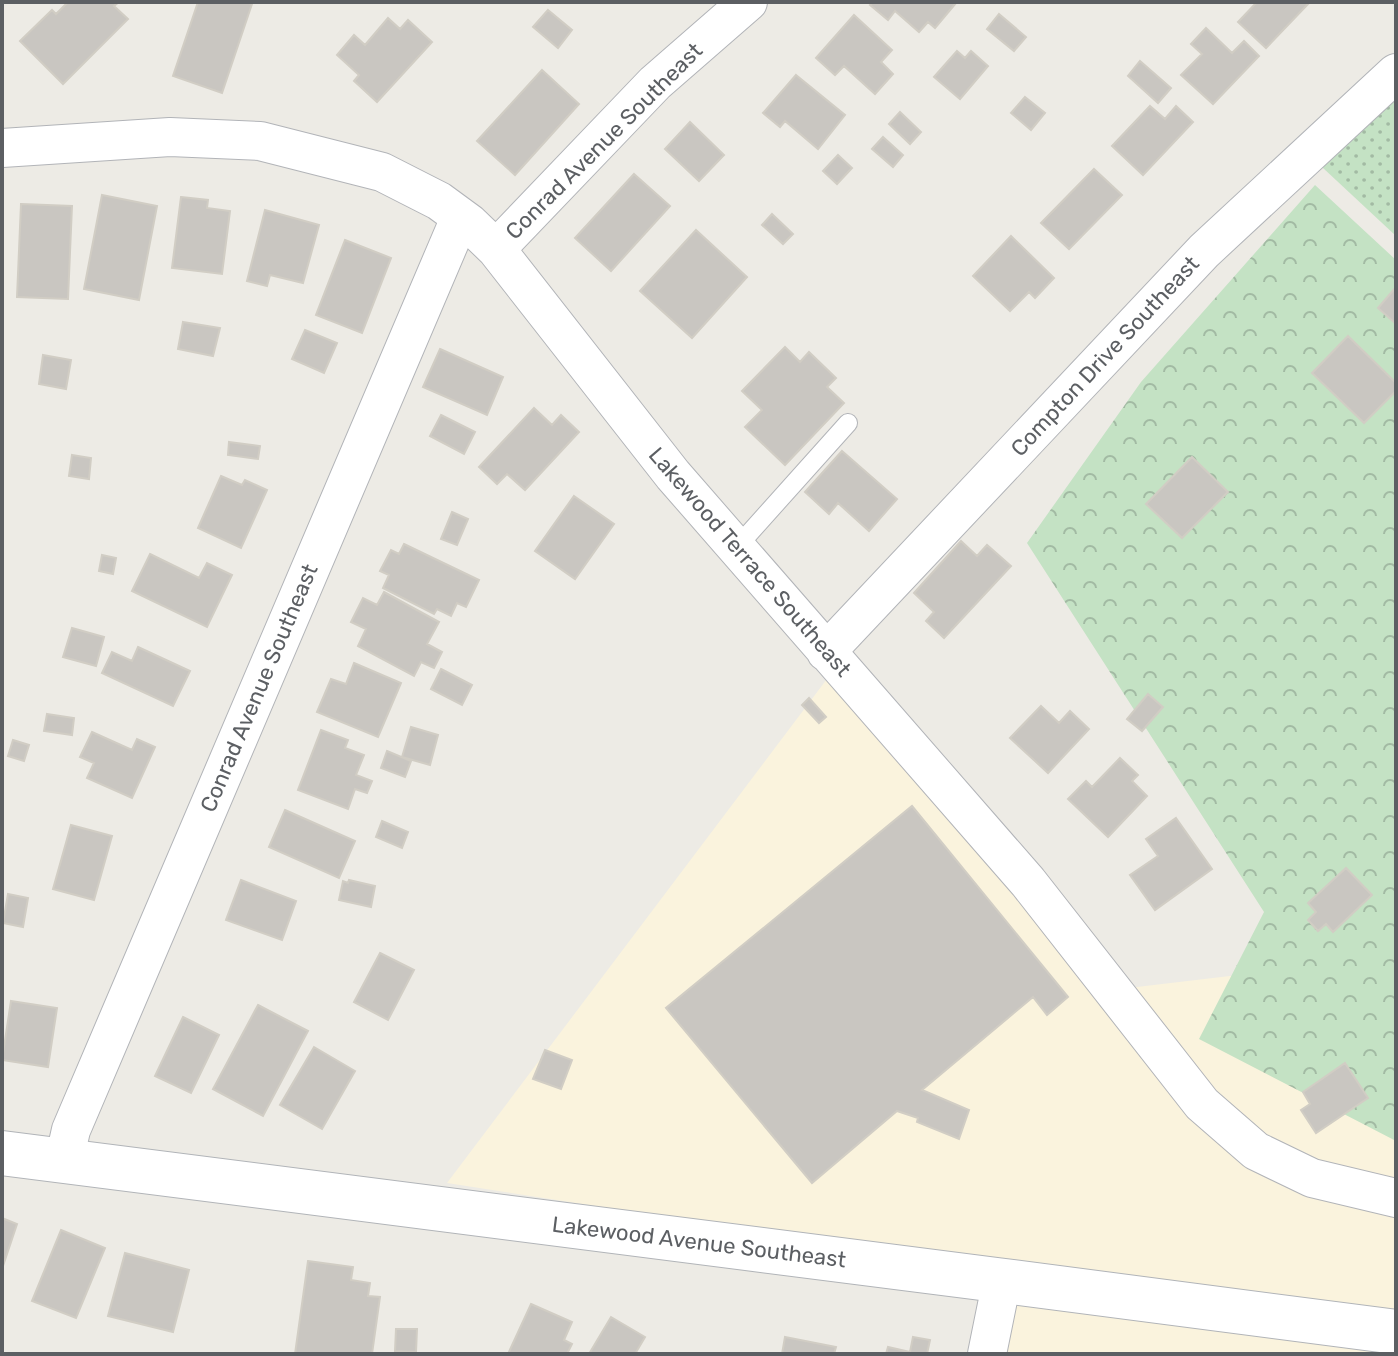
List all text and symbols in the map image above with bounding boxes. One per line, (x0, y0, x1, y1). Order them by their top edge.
street label: Conrad Avenue Southeast (500, 37, 708, 245)
street label: Compton Drive Southeast (1005, 250, 1205, 462)
street label: Lakewood Terrace Southeast (643, 442, 857, 683)
street label: Conrad Avenue Southeast (194, 559, 324, 816)
street label: Lakewood Avenue Southeast (550, 1211, 848, 1273)

